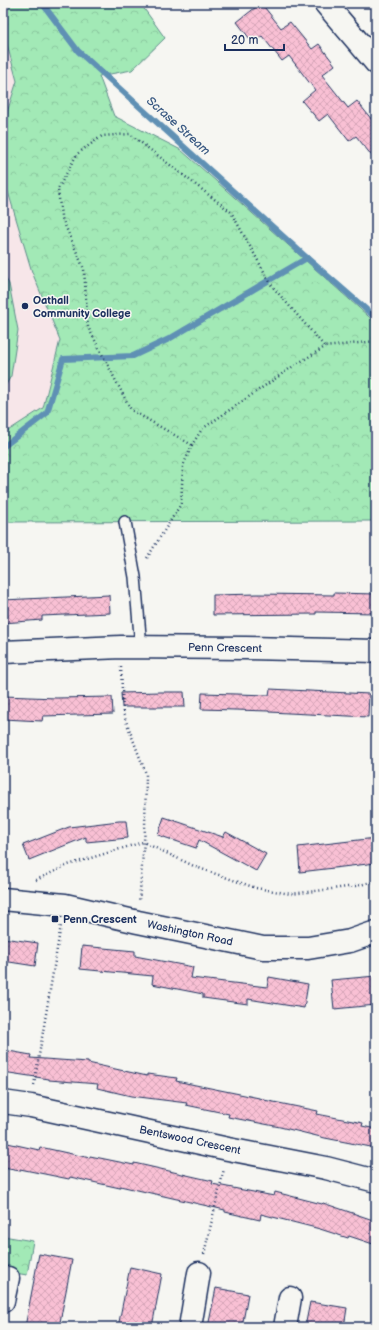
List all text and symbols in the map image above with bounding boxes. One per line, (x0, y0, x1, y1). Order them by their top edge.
scale bar (225, 26, 284, 52)
text: 20 m (231, 33, 258, 48)
water label: Scrase Stream (143, 93, 213, 159)
place label: Oathall Community College (33, 294, 131, 320)
marker: Oathall Community College (20, 301, 30, 311)
street label: Penn Crescent (188, 641, 263, 655)
place label: Penn Crescent (63, 913, 137, 926)
marker: Penn Crescent (50, 914, 60, 924)
street label: Washington Road (146, 918, 234, 948)
street label: Bentswood Crescent (138, 1123, 243, 1157)

